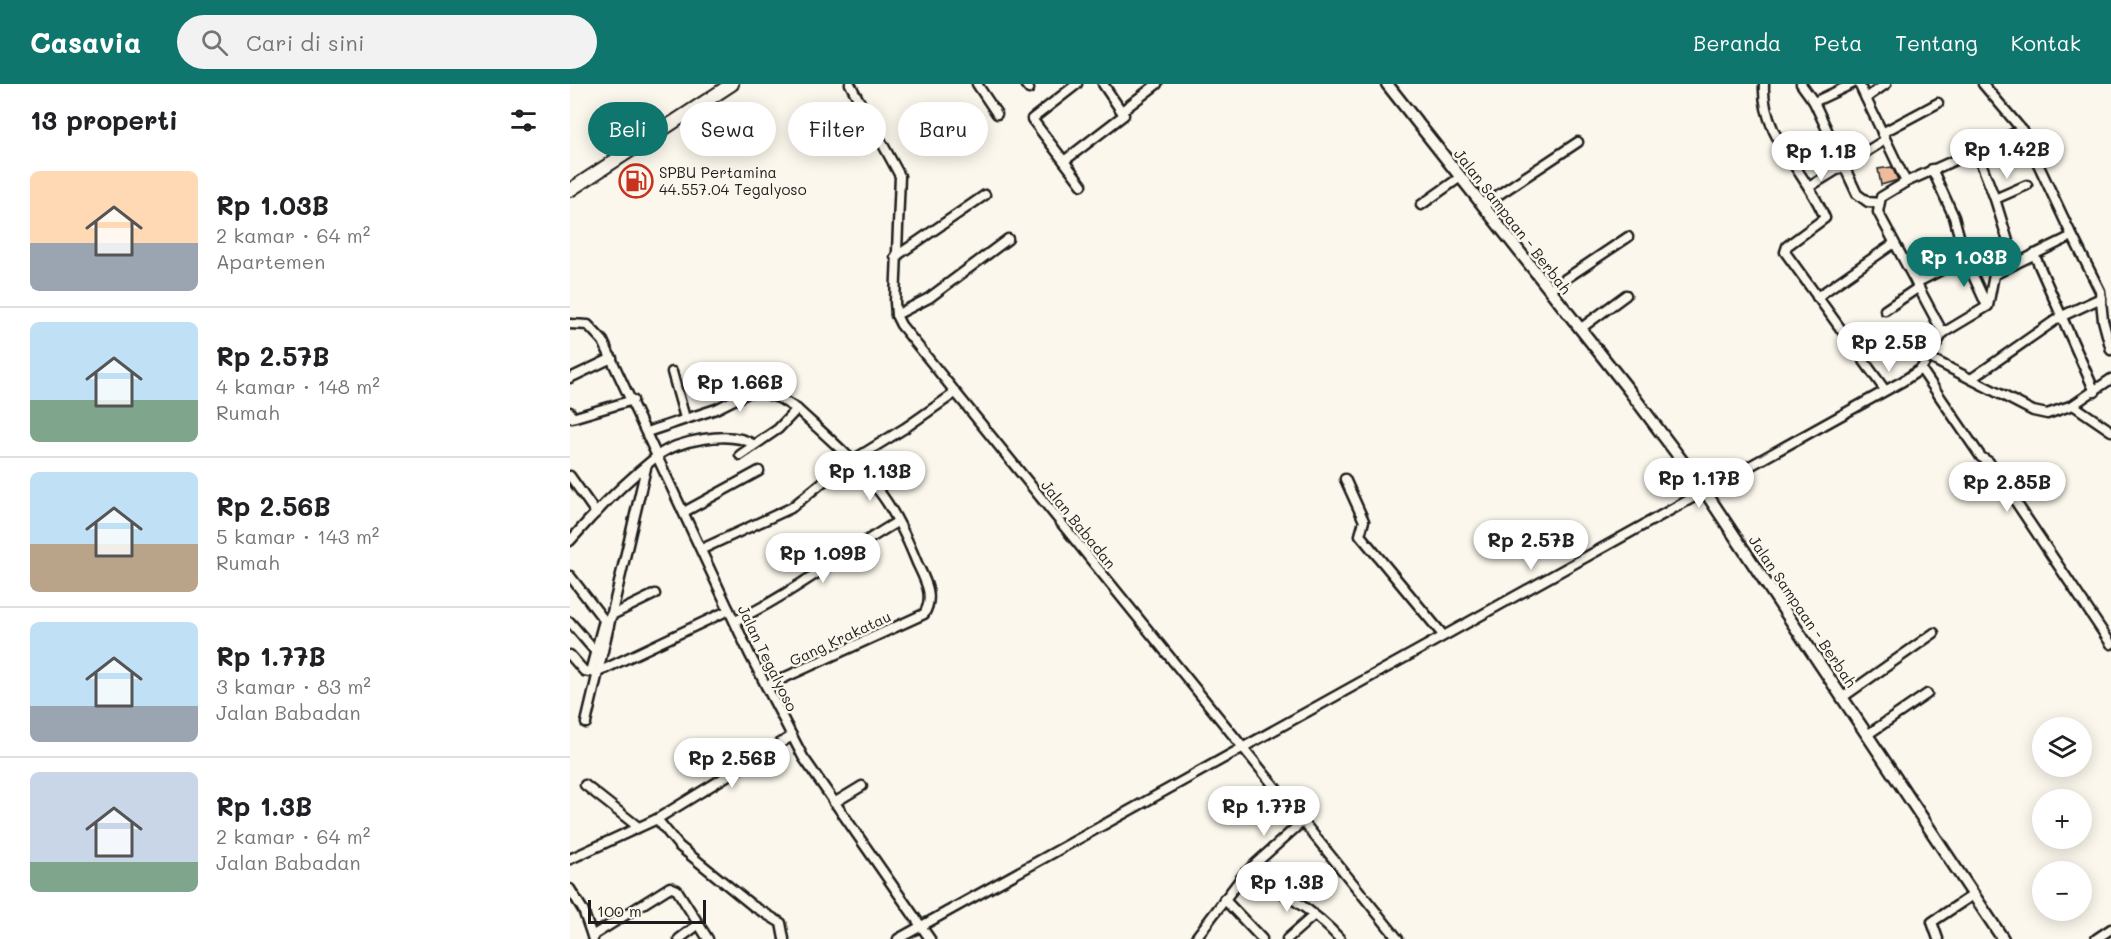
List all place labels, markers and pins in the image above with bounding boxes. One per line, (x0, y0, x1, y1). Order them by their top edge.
pin: Rp 1.42B (1945, 129, 2069, 180)
pin: Rp 1.1B (1766, 131, 1876, 182)
place label: SPBU Pertamina 44.557.04 Tegalyoso (659, 162, 807, 199)
fuel station icon: SPBU Pertamina 44.557.04 Tegalyoso (618, 163, 654, 199)
pin: Rp 1.03B (1902, 237, 2026, 288)
pin: Rp 2.5B (1834, 322, 1944, 373)
pin: Rp 1.66B (678, 362, 802, 413)
pin: Rp 1.13B (808, 451, 932, 502)
pin: Rp 1.17B (1637, 458, 1761, 509)
pin: Rp 2.85B (1945, 462, 2069, 513)
pin: Rp 2.57B (1469, 520, 1593, 571)
pin: Rp 1.09B (761, 533, 885, 584)
pin: Rp 2.56B (670, 738, 794, 789)
pin: Rp 1.77B (1202, 786, 1326, 837)
pin: Rp 1.3B (1232, 862, 1342, 913)

